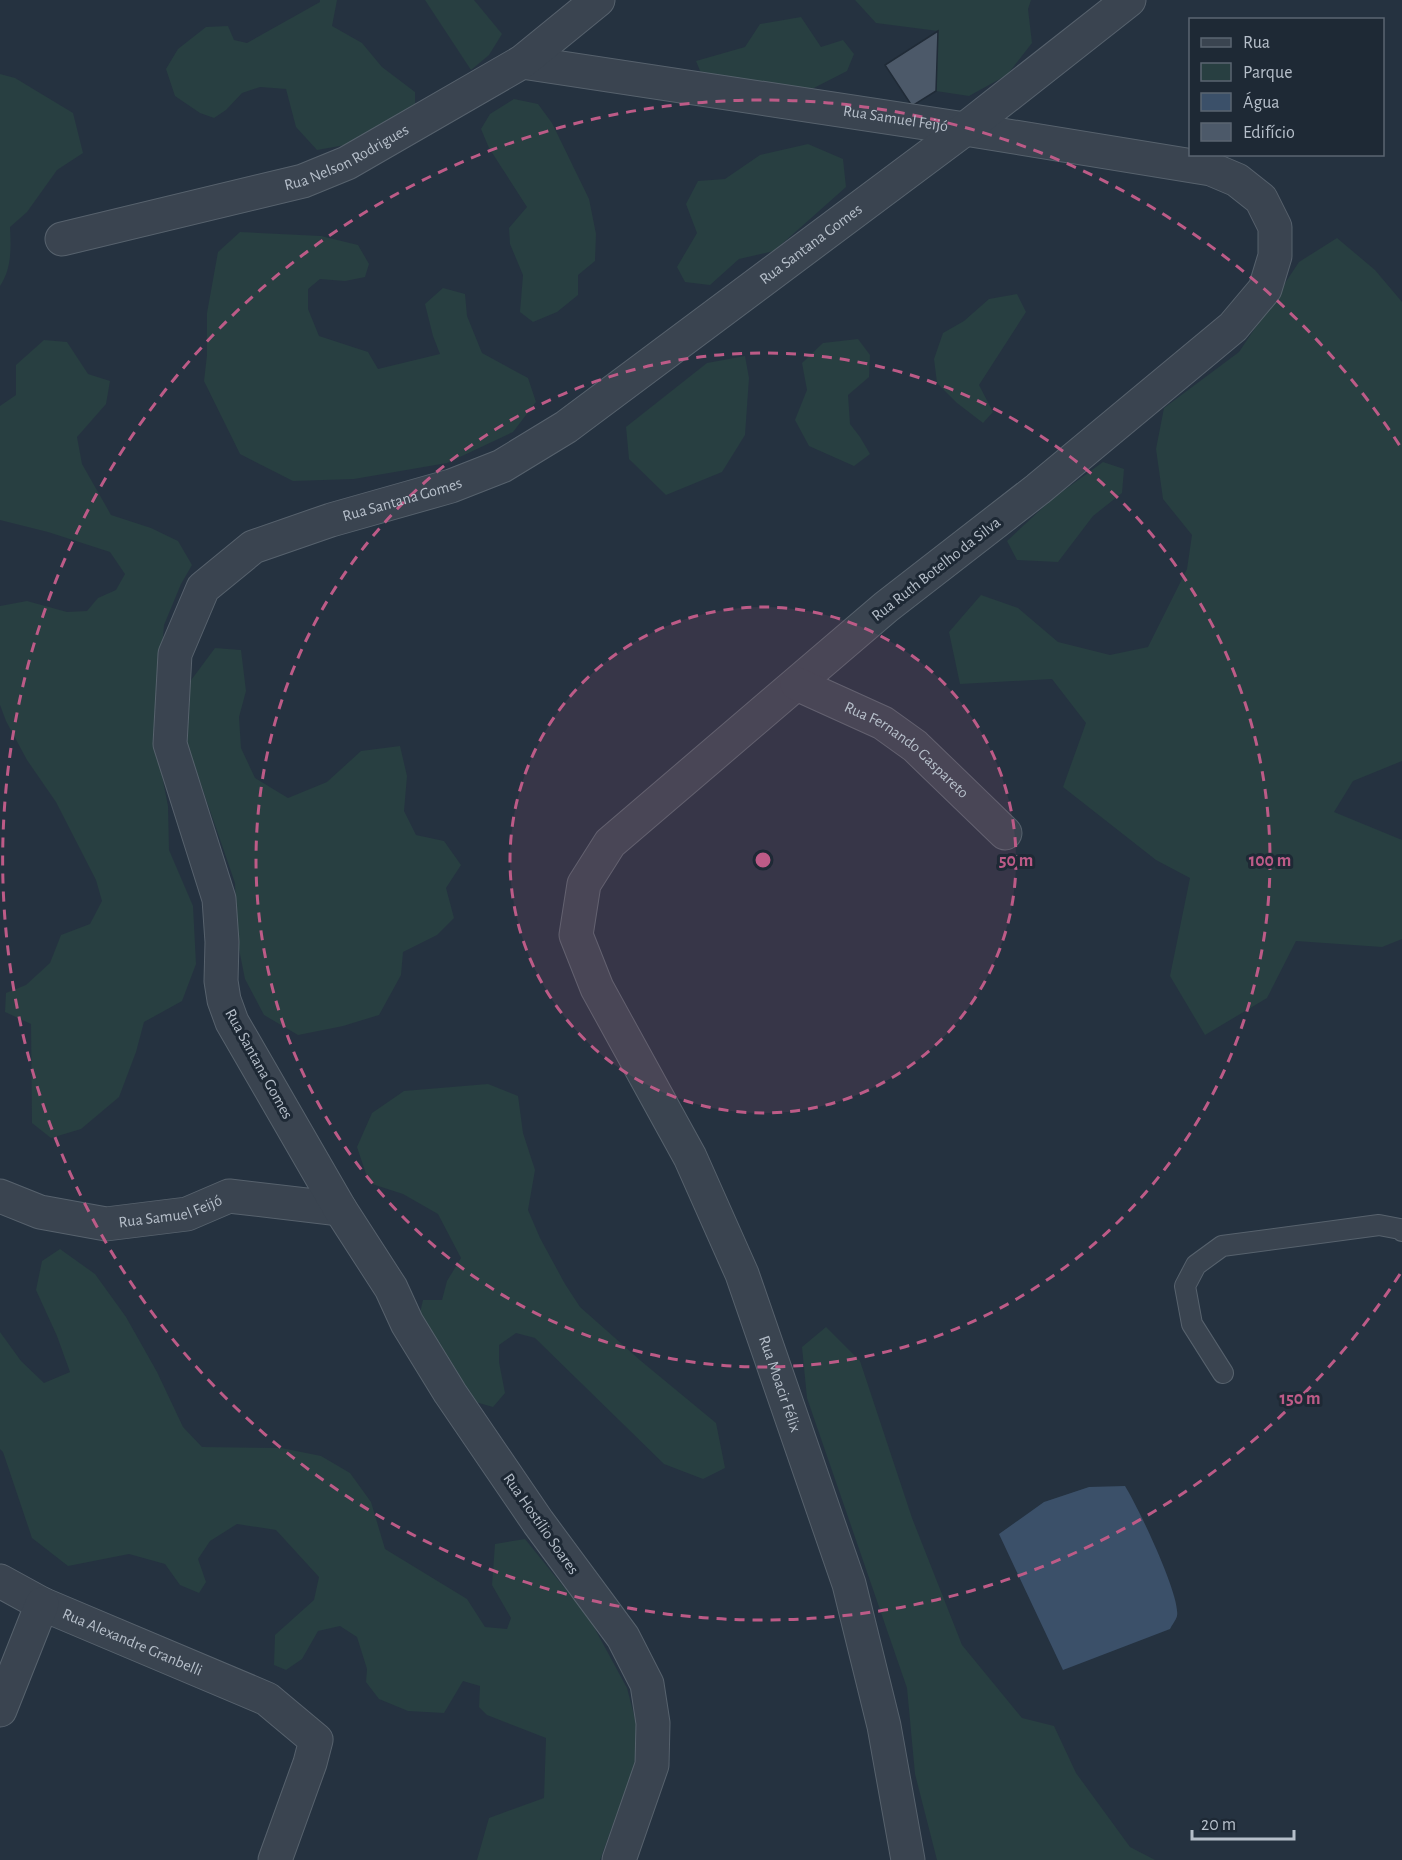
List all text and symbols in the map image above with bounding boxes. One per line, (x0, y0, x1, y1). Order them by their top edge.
legend (1189, 18, 1384, 156)
text: Rua (1243, 34, 1270, 52)
text: Parque (1243, 64, 1292, 82)
text: Água (1243, 91, 1280, 112)
street label: Rua Samuel Feijó (842, 103, 949, 134)
street label: Rua Nelson Rodrigues (283, 121, 411, 193)
text: Edifício (1243, 124, 1295, 142)
street label: Rua Santana Gomes (757, 201, 865, 287)
street label: Rua Santana Gomes (341, 475, 464, 524)
street label: Rua Ruth Botelho da Silva (869, 514, 1003, 624)
street label: Rua Fernando Gaspareto (842, 699, 972, 801)
centre of rings (753, 850, 773, 870)
text: 50 m (999, 852, 1033, 870)
text: 100 m (1249, 852, 1291, 870)
street label: Rua Santana Gomes (222, 1006, 296, 1122)
street label: Rua Samuel Feijó (118, 1192, 224, 1230)
street label: Rua Moacir Félix (756, 1334, 804, 1434)
text: 150 m (1280, 1390, 1320, 1408)
street label: Rua Hostílio Soares (500, 1471, 582, 1577)
street label: Rua Alexandre Granbelli (60, 1606, 205, 1679)
scale bar (1192, 1803, 1294, 1841)
text: 20 m (1201, 1816, 1236, 1834)

